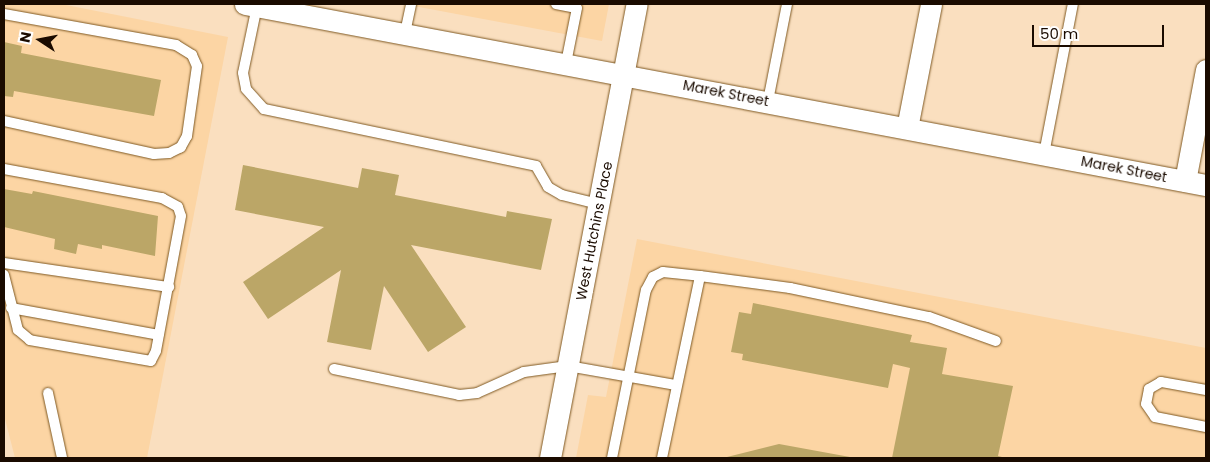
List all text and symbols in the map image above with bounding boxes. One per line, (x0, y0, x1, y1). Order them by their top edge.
north arrow (15, 15, 65, 65)
scale bar (1035, 15, 1168, 47)
text: 50 m (1040, 23, 1078, 44)
text: N (14, 30, 36, 44)
street label: Marek Street (682, 76, 770, 110)
street label: Marek Street (1080, 152, 1168, 186)
street label: West Hutchins Place (572, 160, 616, 302)

